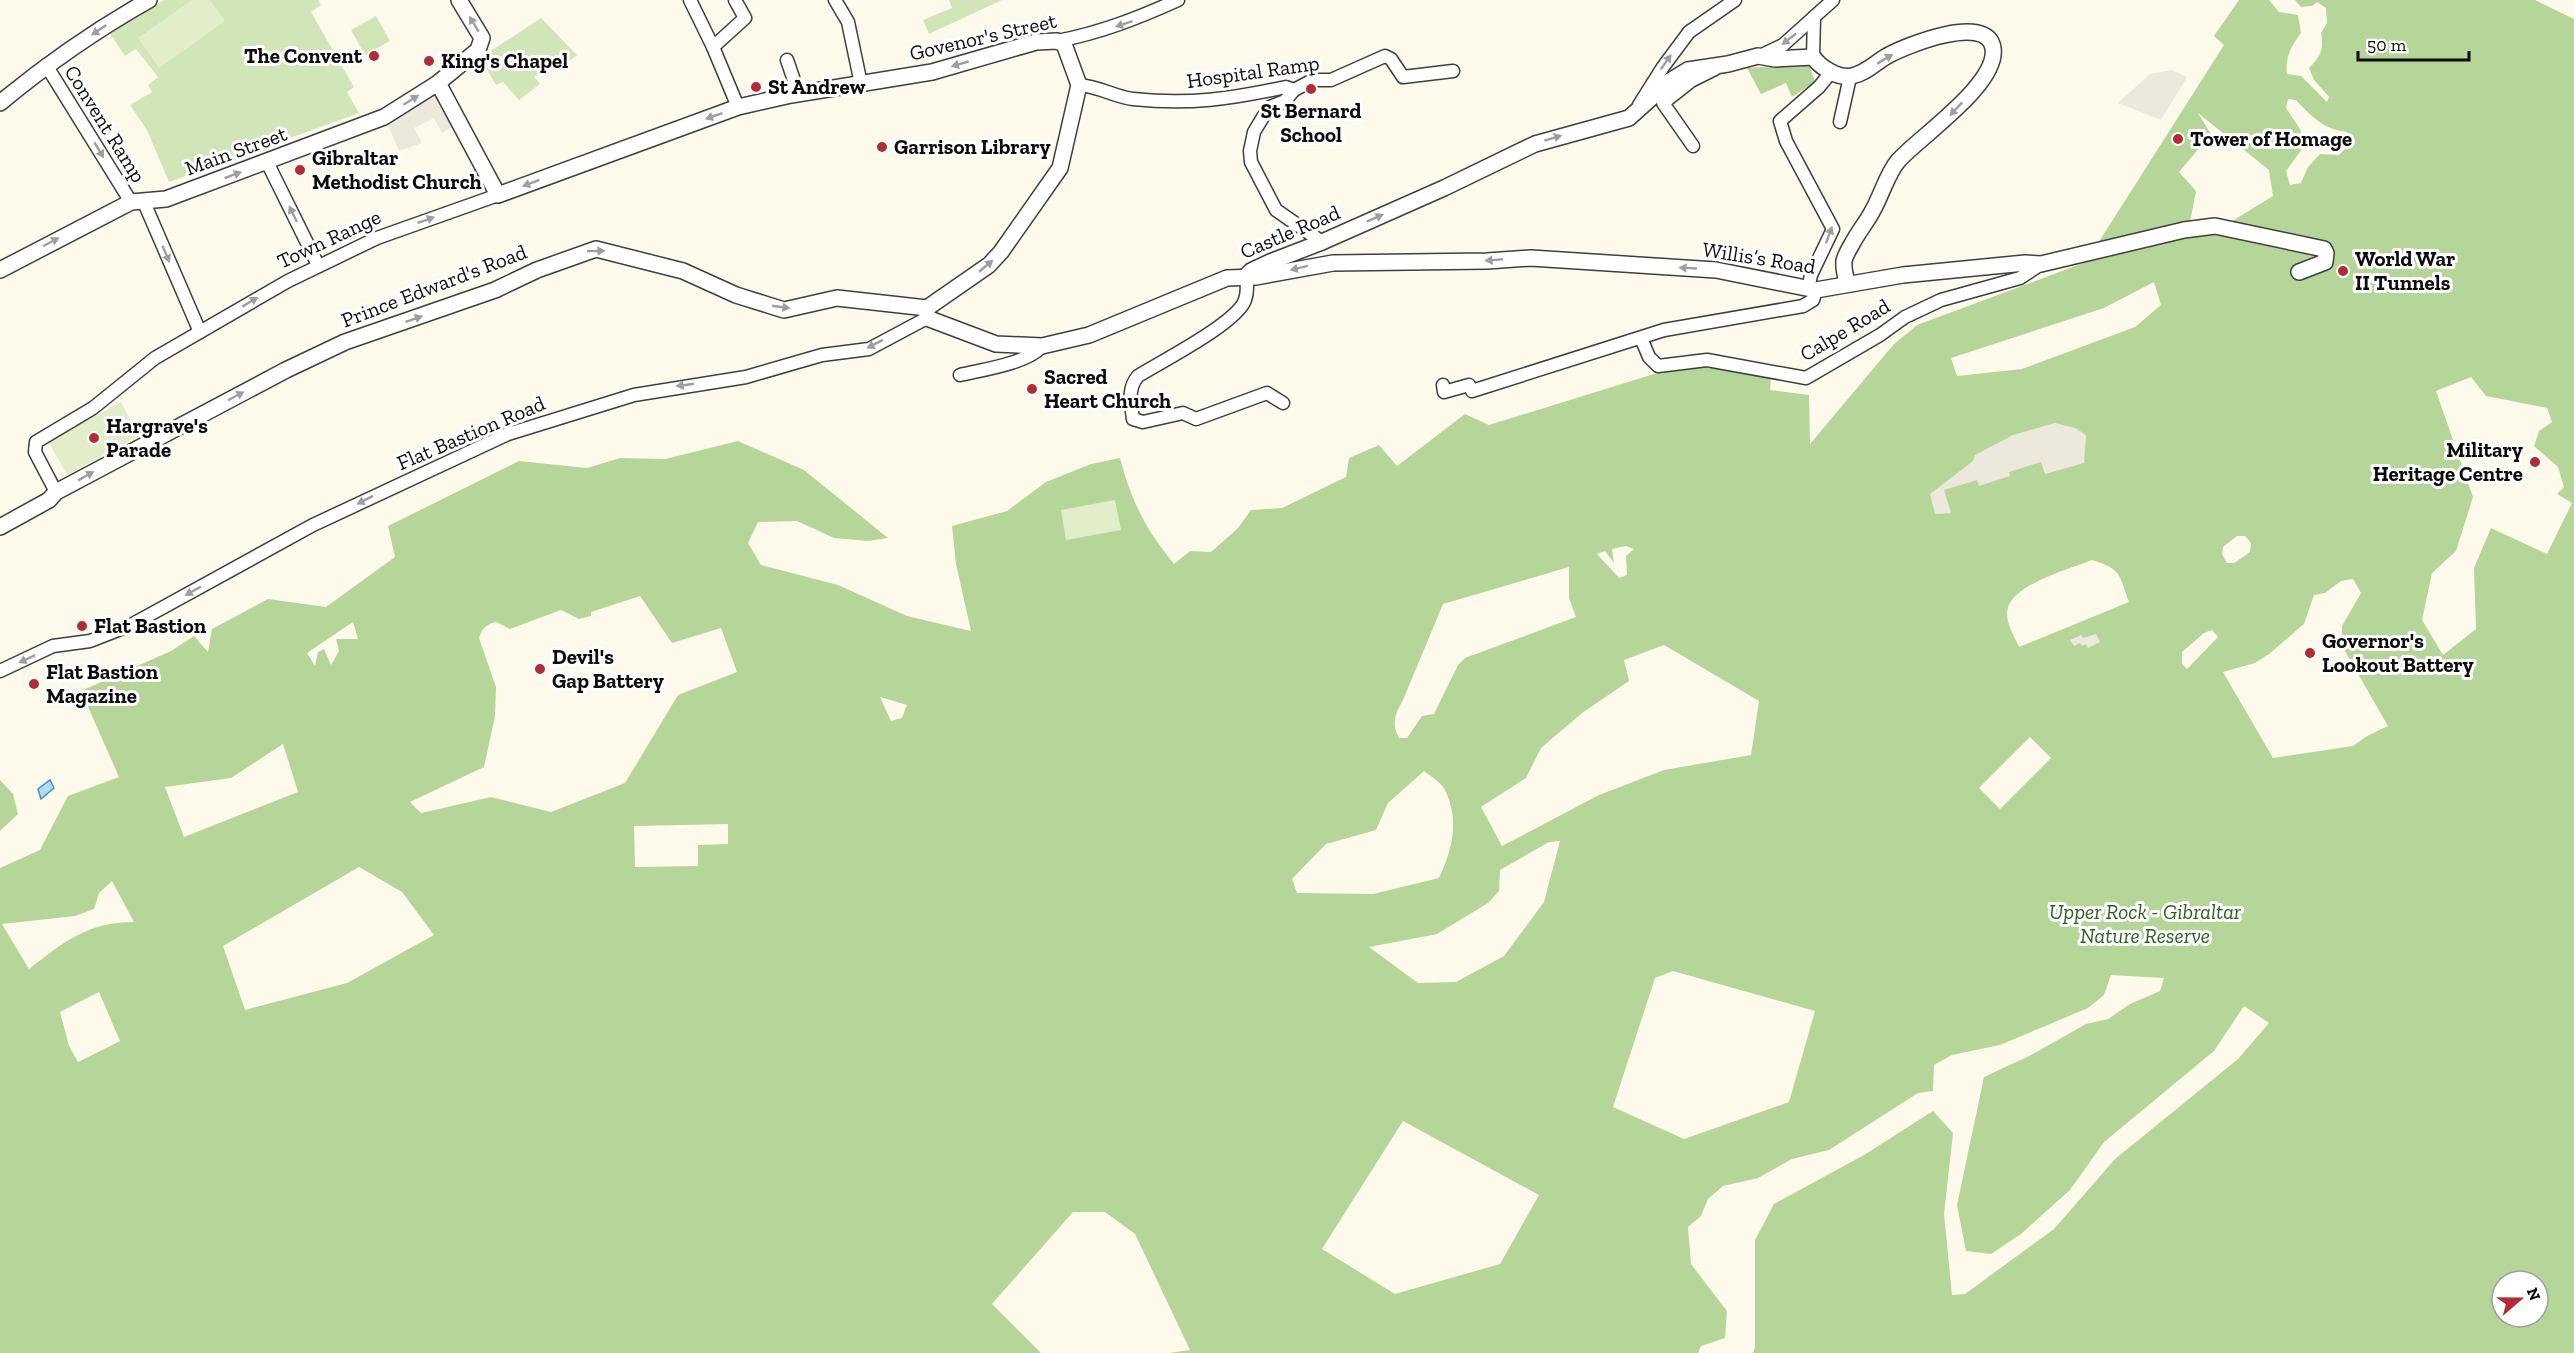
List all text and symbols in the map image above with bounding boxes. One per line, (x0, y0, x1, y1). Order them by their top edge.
street label: Govenor's Street (907, 7, 1059, 66)
one-way arrow (468, 16, 479, 32)
one-way arrow (1115, 19, 1133, 29)
one-way arrow (91, 24, 107, 35)
scale bar (2358, 24, 2469, 62)
one-way arrow (1781, 33, 1797, 46)
text: 50 m (2367, 34, 2407, 56)
place label: The Convent (244, 43, 363, 68)
place label: King's Chapel (441, 48, 568, 73)
marker: The Convent (367, 49, 381, 63)
street label: Hospital Ramp (1185, 50, 1321, 93)
one-way arrow (1877, 53, 1893, 64)
marker: King's Chapel (422, 54, 436, 68)
one-way arrow (1660, 54, 1672, 70)
one-way arrow (951, 60, 969, 69)
street label: Convent Ramp (59, 61, 151, 187)
place label: St Andrew (768, 74, 865, 99)
marker: St Andrew (749, 80, 763, 94)
marker: St Bernard School (1304, 82, 1318, 96)
one-way arrow (403, 94, 419, 105)
place label: St Bernard School (1261, 98, 1361, 147)
one-way arrow (1950, 101, 1963, 116)
one-way arrow (705, 111, 723, 121)
street label: Main Street (182, 121, 290, 180)
place label: Tower of Homage (2190, 126, 2352, 151)
marker: Tower of Homage (2171, 132, 2185, 146)
one-way arrow (1544, 133, 1562, 142)
place label: Garrison Library (894, 134, 1051, 159)
marker: Garrison Library (875, 140, 889, 154)
one-way arrow (94, 142, 105, 159)
place label: Gibraltar Methodist Church (312, 145, 482, 194)
marker: Gibraltar Methodist Church (293, 163, 307, 177)
one-way arrow (224, 169, 242, 179)
one-way arrow (522, 178, 540, 188)
street label: Castle Road (1236, 199, 1344, 264)
street label: Town Range (273, 204, 385, 273)
one-way arrow (288, 205, 298, 222)
one-way arrow (418, 214, 436, 224)
one-way arrow (1367, 214, 1384, 223)
one-way arrow (1824, 226, 1834, 244)
street label: Willis’s Road (1701, 236, 1818, 279)
one-way arrow (43, 237, 60, 247)
street label: Prince Edward's Road (338, 239, 530, 332)
one-way arrow (161, 245, 171, 263)
one-way arrow (587, 246, 606, 256)
place label: World War II Tunnels (2355, 246, 2455, 295)
one-way arrow (1484, 255, 1503, 265)
one-way arrow (978, 260, 994, 273)
one-way arrow (1290, 264, 1309, 274)
one-way arrow (1679, 264, 1698, 273)
marker: World War II Tunnels (2336, 264, 2350, 278)
street label: Calpe Road (1795, 293, 1895, 366)
one-way arrow (242, 297, 259, 307)
one-way arrow (771, 303, 790, 312)
one-way arrow (405, 313, 423, 323)
one-way arrow (866, 339, 884, 349)
place label: Sacred Heart Church (1044, 364, 1171, 413)
one-way arrow (676, 381, 695, 390)
marker: Sacred Heart Church (1025, 382, 1039, 396)
street label: Flat Bastion Road (393, 390, 549, 475)
one-way arrow (227, 391, 244, 401)
place label: Hargrave's Parade (106, 413, 208, 462)
marker: Hargrave's Parade (87, 431, 101, 445)
place label: Military Heritage Centre (2373, 437, 2523, 486)
marker: Military Heritage Centre (2528, 455, 2542, 469)
one-way arrow (78, 471, 95, 481)
one-way arrow (357, 495, 374, 505)
one-way arrow (184, 586, 201, 596)
place label: Flat Bastion (94, 613, 207, 638)
marker: Flat Bastion (75, 619, 89, 633)
place label: Governor's Lookout Battery (2322, 628, 2474, 677)
place label: Devil's Gap Battery (552, 644, 664, 693)
marker: Governor's Lookout Battery (2303, 646, 2317, 660)
one-way arrow (18, 654, 35, 663)
place label: Flat Bastion Magazine (46, 659, 159, 708)
marker: Devil's Gap Battery (533, 662, 547, 676)
marker: Flat Bastion Magazine (27, 677, 41, 691)
park label: Upper Rock - Gibraltar Nature Reserve (2049, 899, 2242, 948)
north arrow (2490, 1269, 2550, 1329)
text: N (2523, 1285, 2545, 1303)

